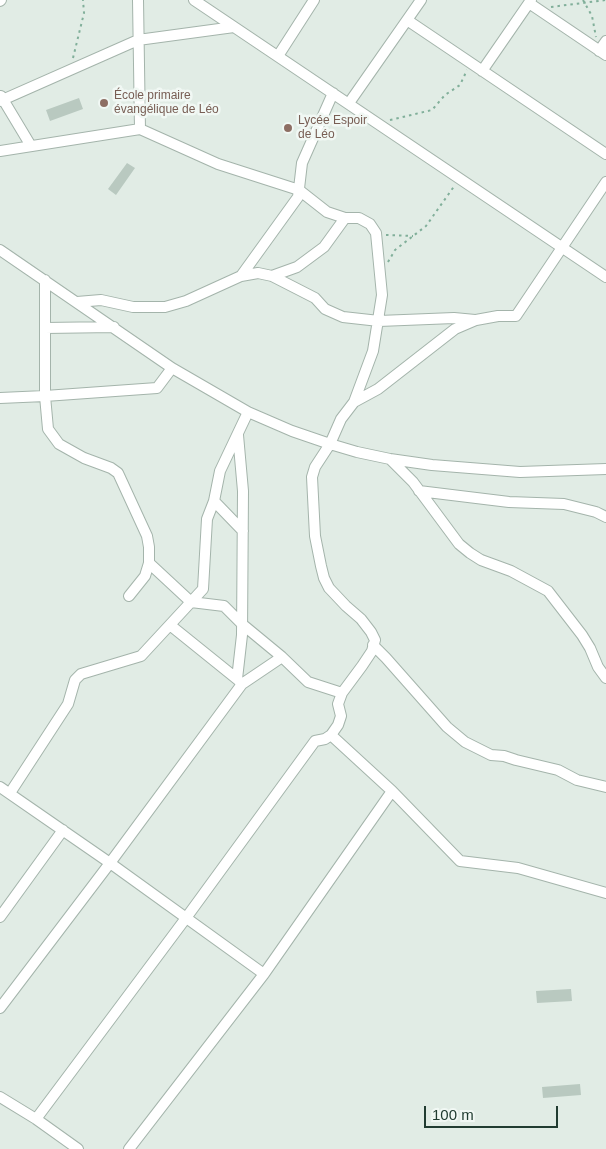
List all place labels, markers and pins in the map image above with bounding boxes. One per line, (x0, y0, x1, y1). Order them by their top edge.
place label: École primaire évangélique de Léo (114, 89, 219, 117)
marker: École primaire évangélique de Léo (98, 97, 110, 109)
place label: Lycée Espoir de Léo (298, 114, 367, 142)
marker: Lycée Espoir de Léo (282, 122, 294, 134)

